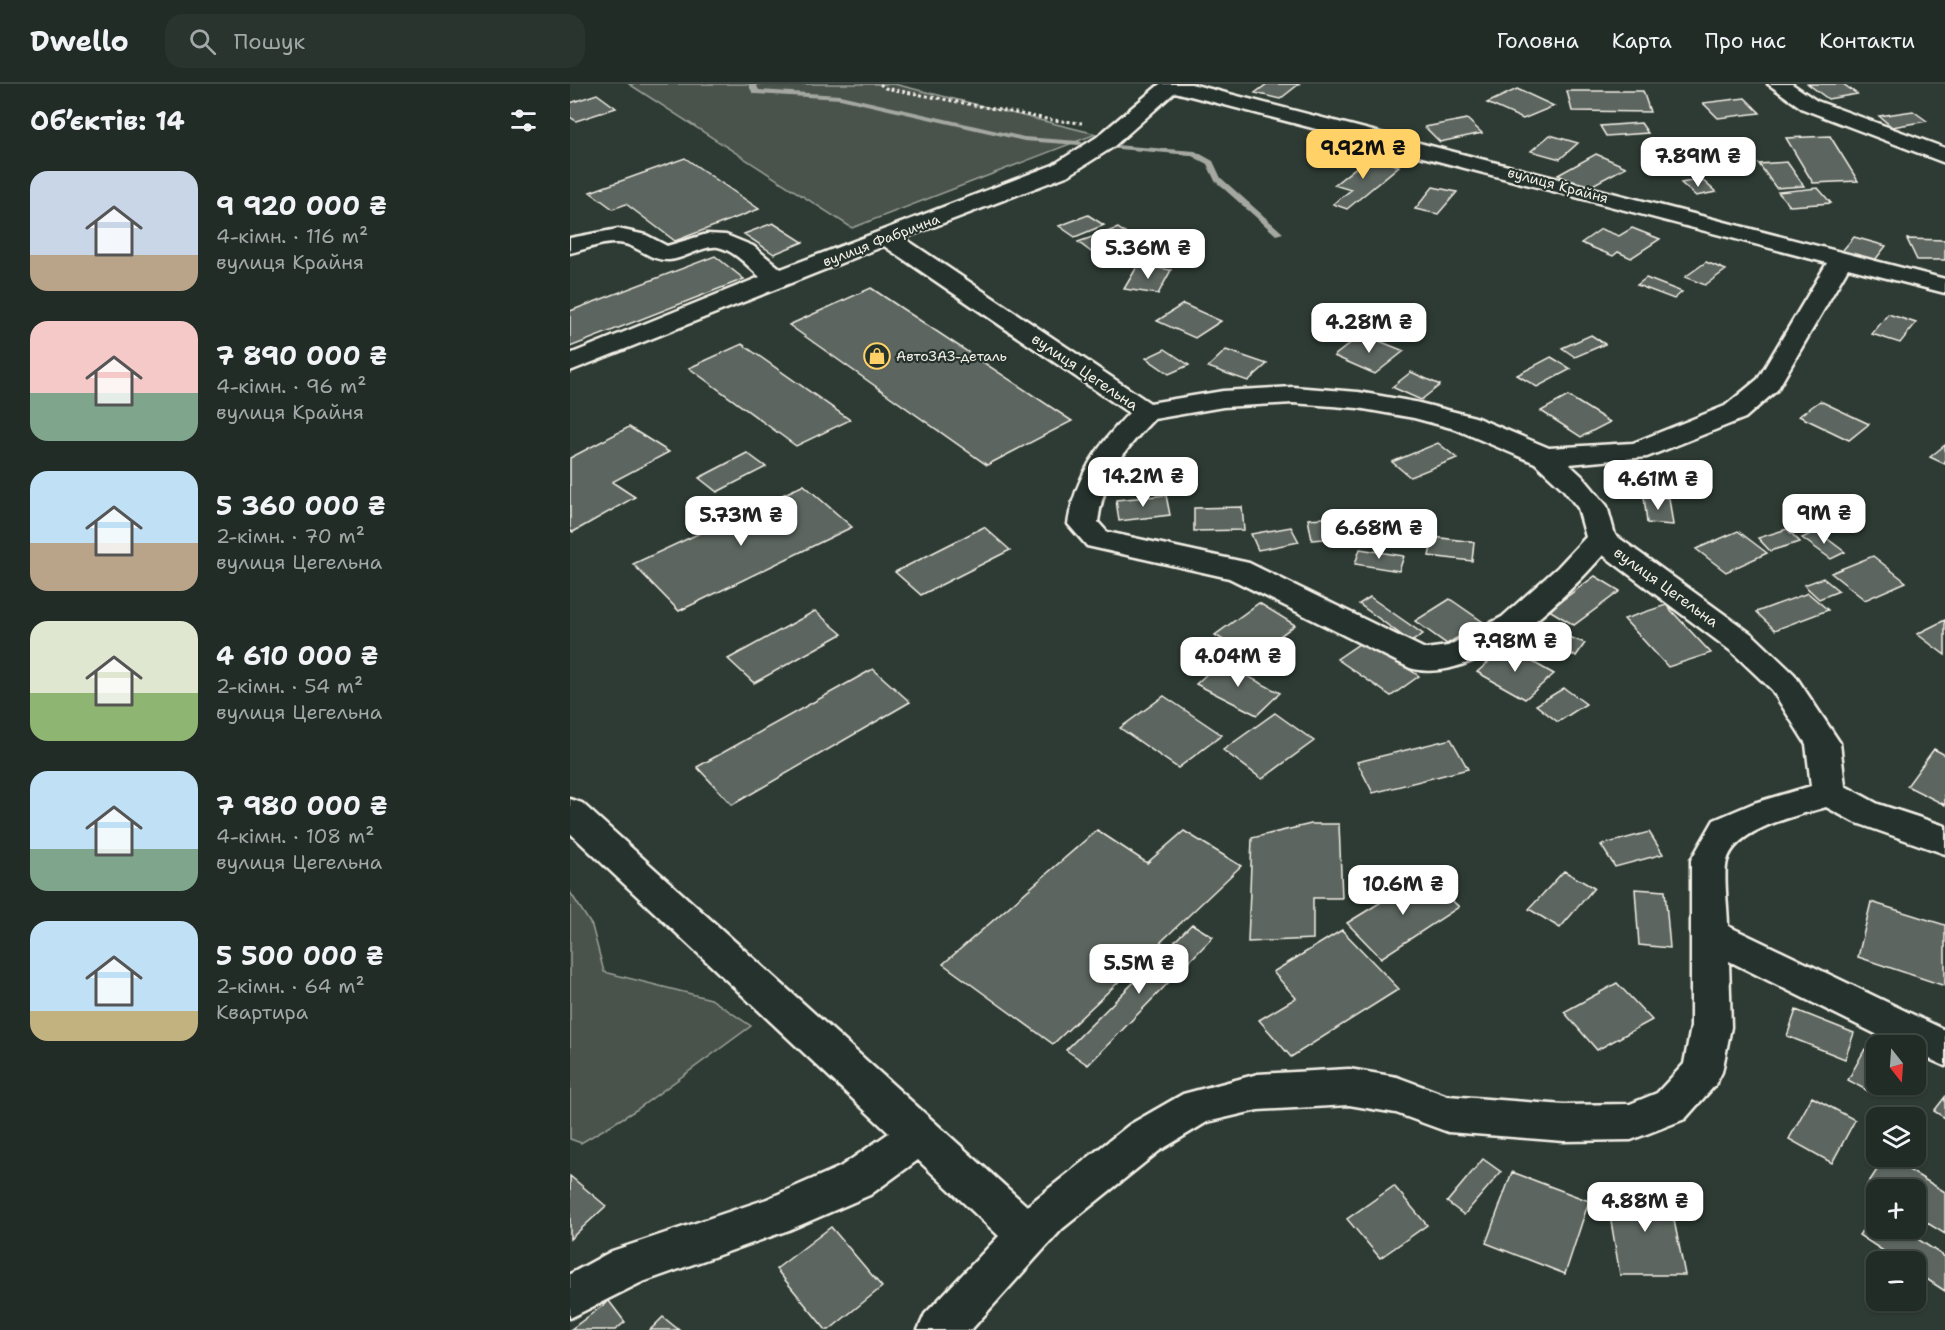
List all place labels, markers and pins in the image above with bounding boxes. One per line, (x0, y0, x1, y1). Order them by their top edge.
pin: 9.92M ₴ (1308, 129, 1418, 180)
pin: 7.89M ₴ (1643, 137, 1753, 188)
pin: 5.36M ₴ (1093, 229, 1203, 280)
pin: 4.28M ₴ (1314, 303, 1424, 354)
shop icon: АвтоЗАЗ-деталь (862, 341, 892, 371)
place label: АвтоЗАЗ-деталь (896, 347, 1007, 365)
pin: 14.2M ₴ (1088, 457, 1198, 508)
pin: 4.61M ₴ (1603, 460, 1713, 511)
pin: 9M ₴ (1788, 494, 1860, 545)
pin: 5.73M ₴ (686, 496, 796, 547)
pin: 6.68M ₴ (1324, 509, 1434, 560)
pin: 7.98M ₴ (1460, 622, 1570, 673)
pin: 4.04M ₴ (1183, 637, 1293, 688)
pin: 10.6M ₴ (1348, 865, 1458, 916)
pin: 5.5M ₴ (1090, 944, 1188, 995)
pin: 4.88M ₴ (1590, 1182, 1700, 1233)

